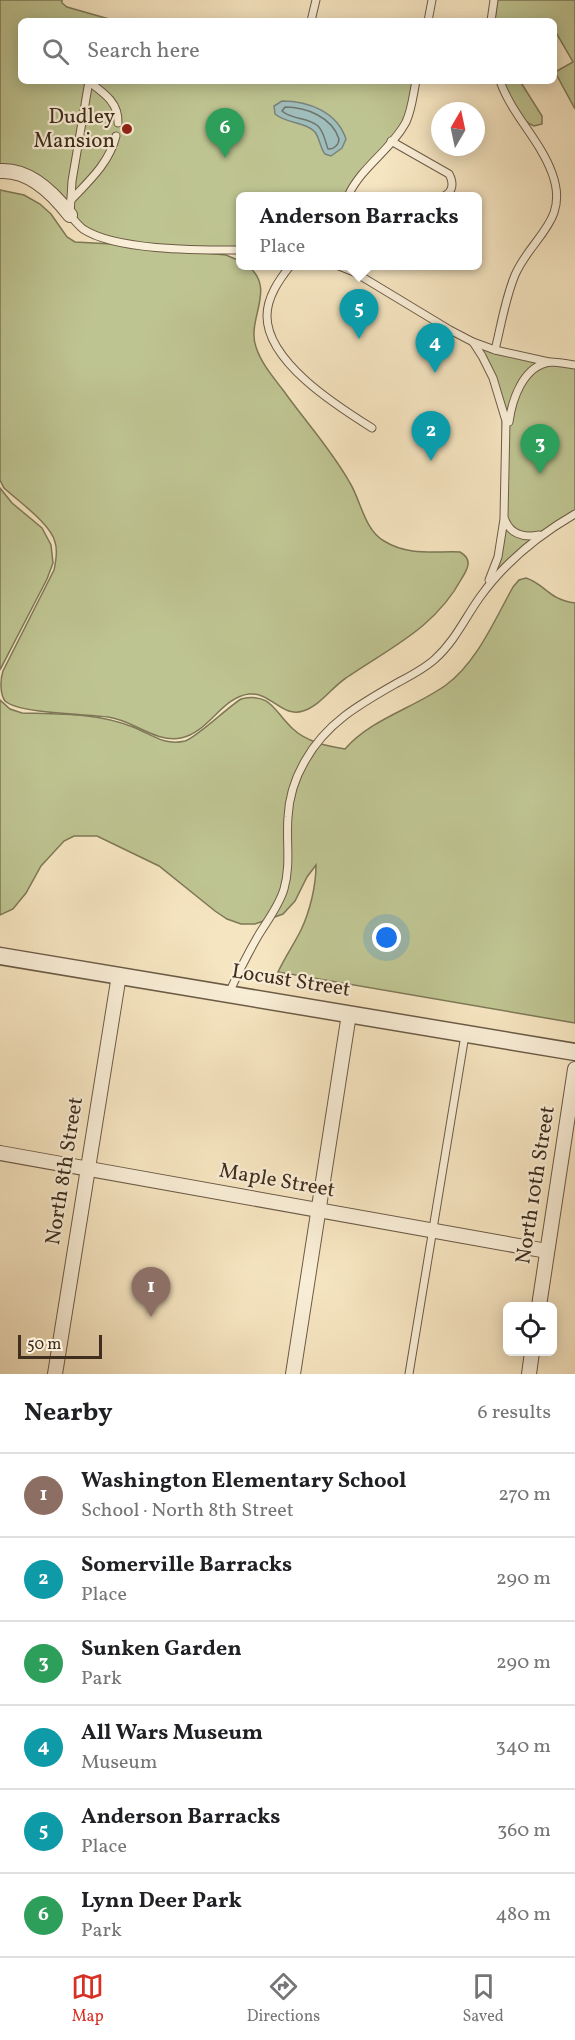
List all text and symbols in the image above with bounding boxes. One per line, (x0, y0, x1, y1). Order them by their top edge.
search box (18, 18, 557, 84)
icon: search (39, 35, 72, 68)
text: Search here (87, 36, 200, 67)
north arrow (431, 102, 485, 156)
place label: Dudley Mansion (33, 103, 116, 156)
pin: 6 (206, 108, 244, 158)
marker: Dudley Mansion (120, 122, 134, 136)
popup (236, 192, 482, 270)
text: Anderson Barracks (259, 202, 459, 233)
text: Place (259, 233, 305, 261)
pin: 5 (340, 290, 378, 339)
pin: 4 (416, 324, 454, 373)
pin: 2 (412, 412, 450, 461)
pin: 3 (520, 424, 560, 474)
your location (372, 923, 401, 952)
street label: Locust Street (230, 957, 352, 1005)
street label: North 8th Street (39, 1095, 91, 1247)
street label: North 10th Street (509, 1104, 563, 1266)
street label: Maple Street (217, 1157, 337, 1205)
pin: 1 (132, 1268, 170, 1317)
map controls (503, 1302, 557, 1356)
button: locate (503, 1302, 557, 1356)
scale bar (18, 1332, 102, 1360)
text: 50 m (27, 1334, 61, 1356)
text: Nearby (24, 1395, 113, 1431)
text: 6 results (478, 1399, 551, 1427)
text: Washington Elementary School (81, 1466, 407, 1497)
text: 1 (39, 1481, 48, 1509)
text: 270 m (498, 1481, 551, 1509)
text: School · North 8th Street (81, 1497, 294, 1525)
text: Somerville Barracks (81, 1550, 292, 1581)
text: 2 (38, 1565, 49, 1593)
text: 290 m (496, 1565, 551, 1593)
text: Place (81, 1581, 127, 1609)
text: Sunken Garden (81, 1634, 242, 1665)
text: 3 (38, 1649, 49, 1677)
text: 290 m (496, 1649, 551, 1677)
text: Park (81, 1665, 122, 1693)
text: All Wars Museum (81, 1718, 263, 1749)
text: 4 (37, 1733, 50, 1761)
text: 340 m (495, 1733, 551, 1761)
text: Museum (81, 1749, 158, 1777)
text: Anderson Barracks (81, 1802, 280, 1833)
text: 5 (39, 1817, 48, 1845)
text: 360 m (497, 1817, 551, 1845)
text: Place (81, 1833, 127, 1861)
text: Lynn Deer Park (81, 1886, 242, 1917)
text: 6 (38, 1901, 49, 1929)
text: 480 m (496, 1901, 551, 1929)
text: Park (81, 1917, 122, 1945)
tab: Map (71, 1970, 104, 2028)
tab: Directions (247, 1970, 320, 2028)
tab: Saved (463, 1970, 504, 2028)

